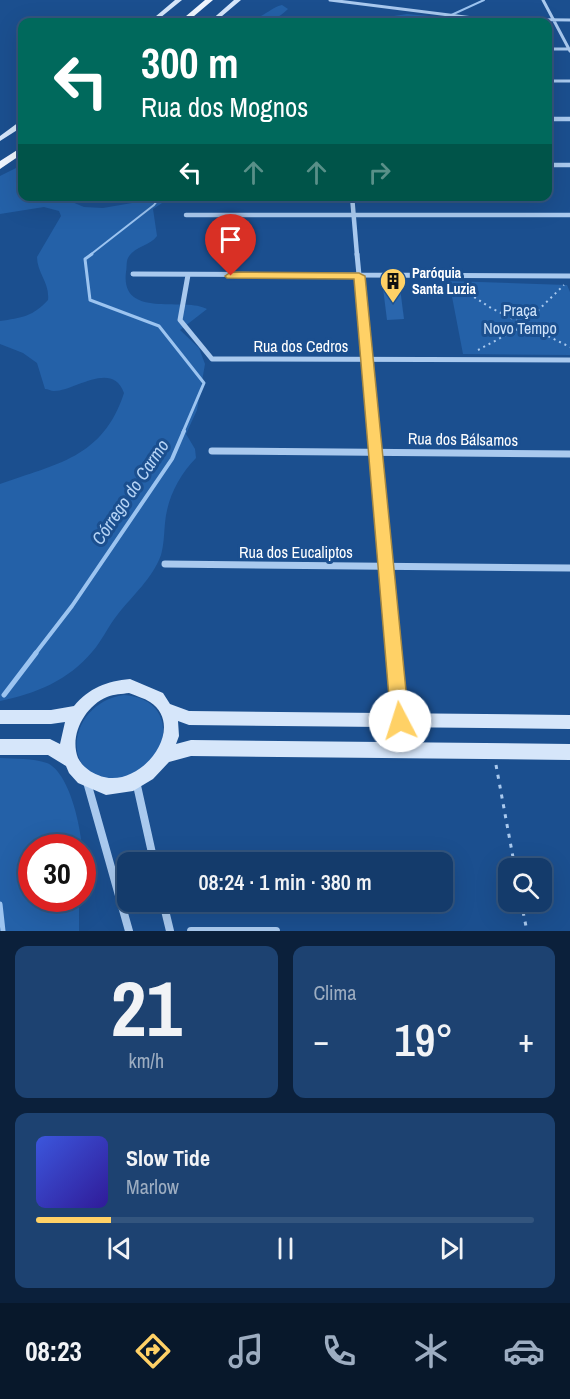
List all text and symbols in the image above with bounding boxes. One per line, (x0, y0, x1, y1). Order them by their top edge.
text: 300 m (141, 35, 239, 91)
icon: left (42, 42, 120, 120)
text: Rua dos Mognos (141, 89, 308, 125)
icon: left (174, 156, 207, 189)
icon: ahead (237, 156, 270, 189)
icon: ahead (300, 156, 333, 189)
icon: right (363, 156, 396, 189)
pin (205, 214, 256, 276)
icon: arrive (214, 223, 247, 256)
place label: Paróquia Santa Luzia (412, 264, 476, 298)
building icon: Paróquia Santa Luzia (378, 266, 408, 304)
park label: Praça Novo Tempo (483, 299, 557, 339)
street label: Rua dos Cedros (254, 335, 348, 357)
street label: Rua dos Bálsamos (408, 427, 518, 451)
water label: Córrego do Carmo (85, 434, 175, 550)
street label: Rua dos Eucaliptos (239, 541, 353, 563)
position arrow (368, 689, 432, 753)
speed limit sign: 30 (18, 834, 96, 912)
map controls (498, 858, 552, 912)
button: search (498, 858, 552, 912)
text: 08:24 · 1 min · 380 m (198, 867, 372, 897)
text: 21 (111, 955, 182, 1060)
text: Clima (314, 979, 356, 1006)
text: 19° (394, 1009, 453, 1070)
text: − (314, 1018, 329, 1062)
text: + (518, 1018, 534, 1062)
text: km/h (128, 1047, 164, 1074)
text: Slow Tide (126, 1143, 210, 1173)
text: Marlow (126, 1173, 179, 1200)
icon: previous (103, 1232, 136, 1265)
icon: pause (269, 1232, 302, 1265)
icon: next (435, 1232, 468, 1265)
icon: directions (132, 1330, 174, 1372)
icon: music (225, 1330, 267, 1372)
icon: phone (318, 1330, 360, 1372)
icon: climate (410, 1330, 452, 1372)
icon: car (503, 1330, 545, 1372)
text: 08:23 (25, 1333, 82, 1369)

